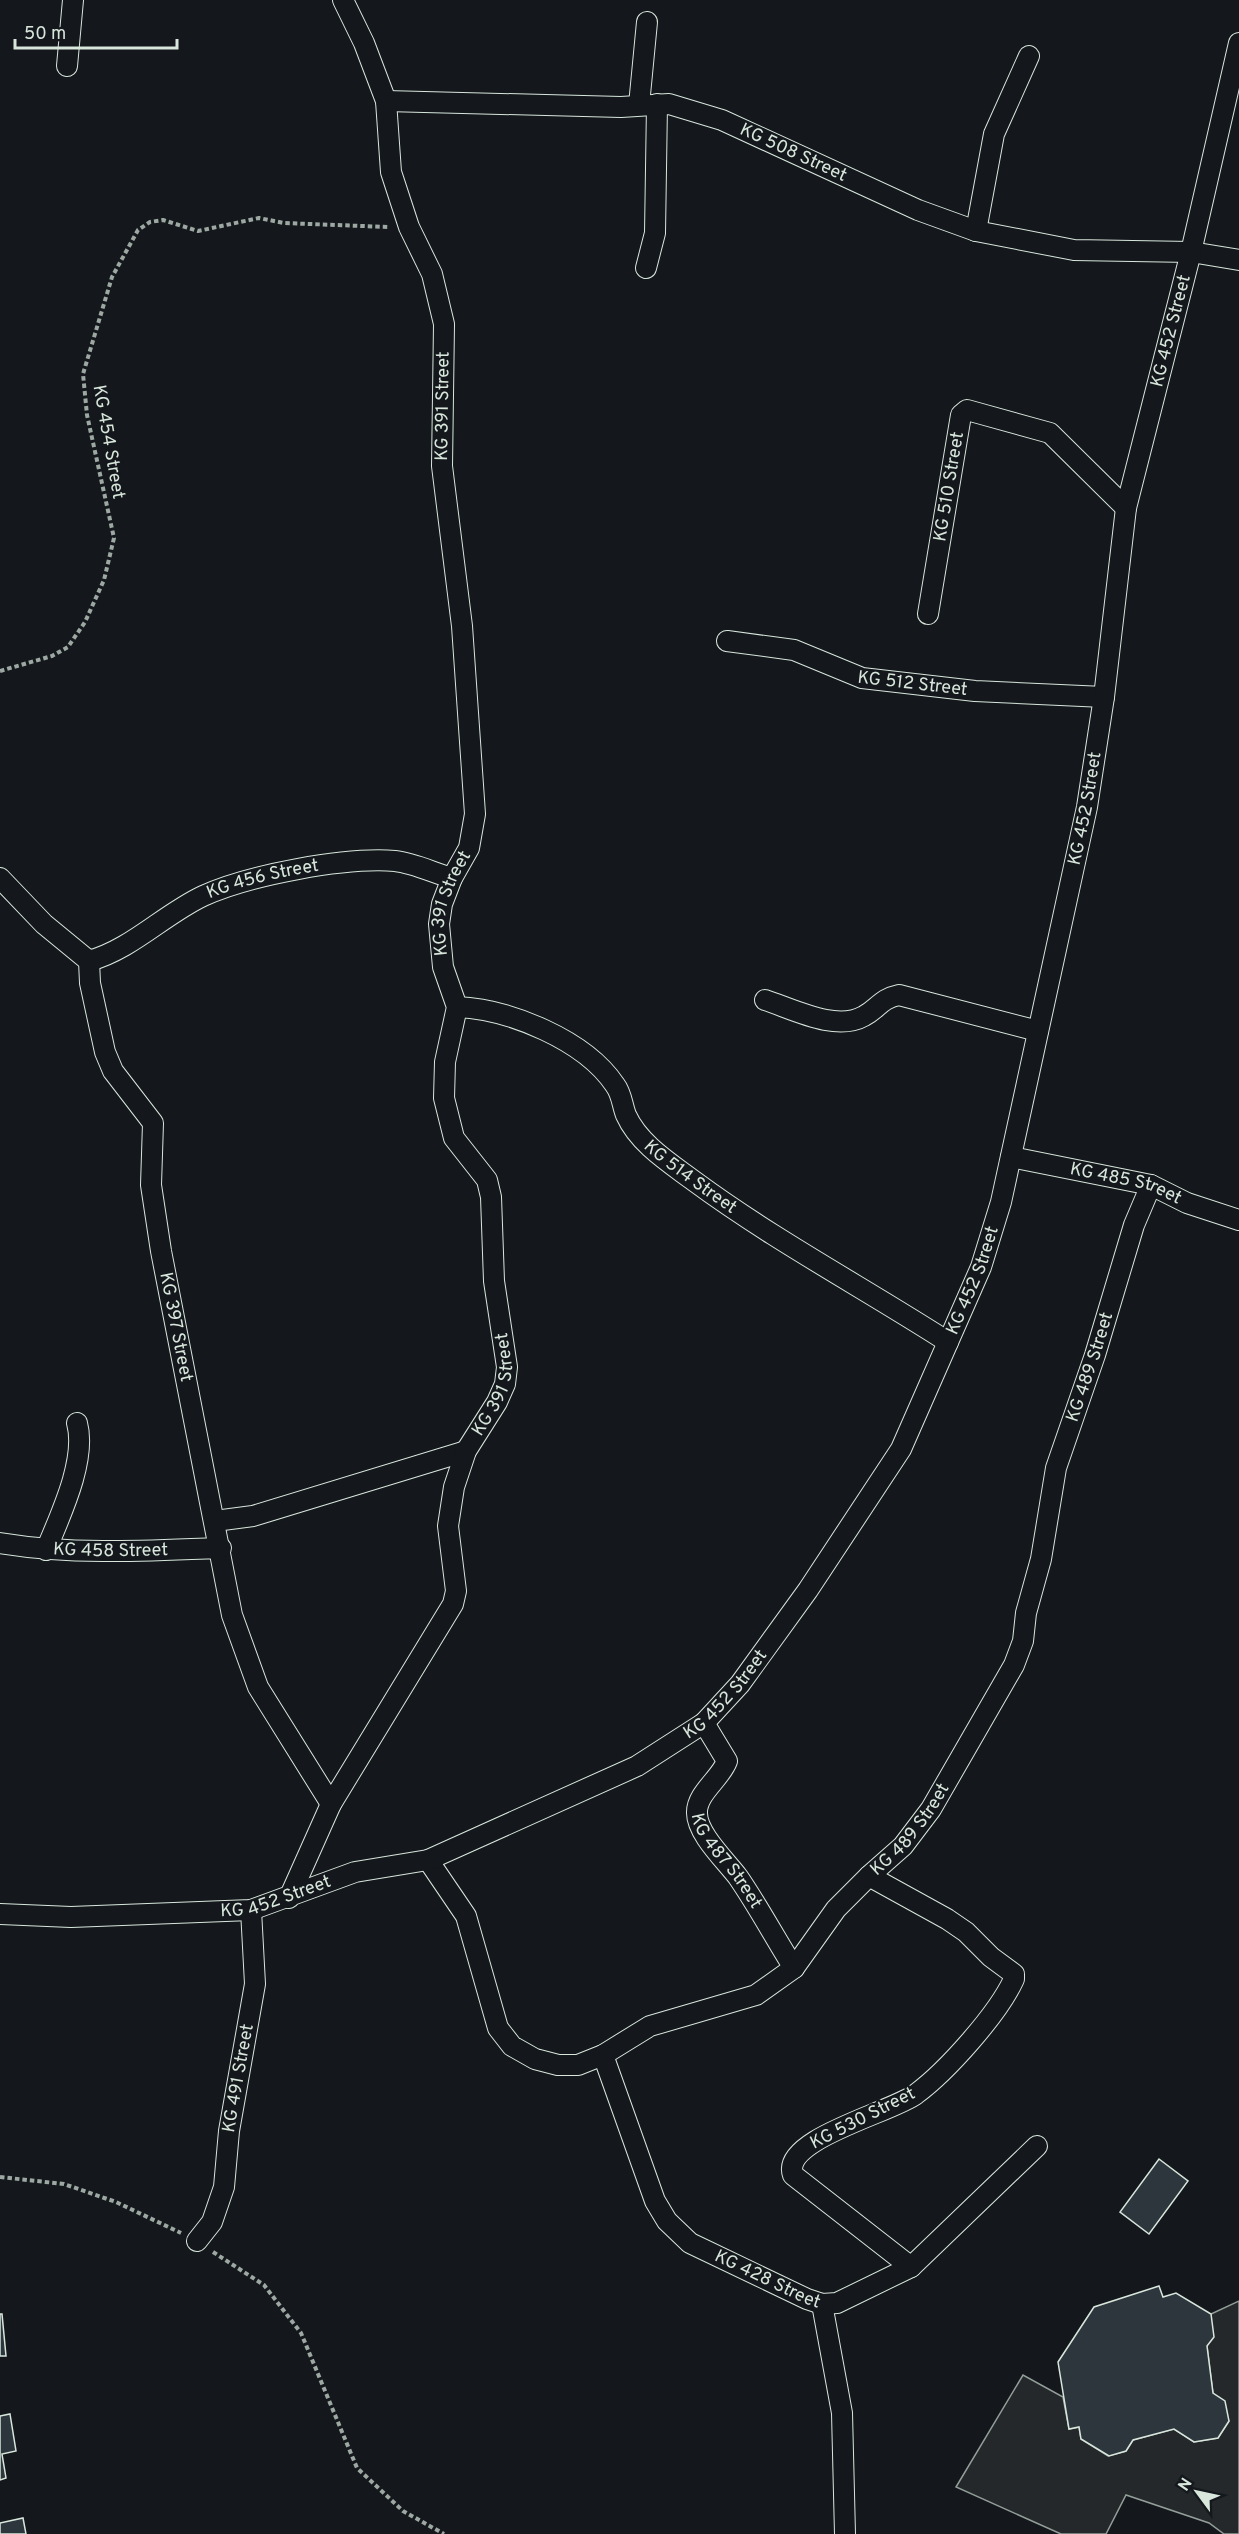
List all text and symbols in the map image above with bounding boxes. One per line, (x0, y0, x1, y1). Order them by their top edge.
scale bar (15, 12, 177, 50)
text: 50 m (24, 23, 66, 46)
street label: KG 508 Street (736, 118, 851, 187)
street label: KG 452 Street (1146, 272, 1196, 389)
street label: KG 391 Street (431, 351, 455, 461)
street label: KG 454 Street (87, 383, 129, 501)
street label: KG 510 Street (929, 430, 970, 543)
street label: KG 512 Street (856, 666, 969, 702)
street label: KG 452 Street (1063, 750, 1107, 867)
street label: KG 391 Street (427, 847, 477, 957)
street label: KG 456 Street (203, 854, 320, 905)
street label: KG 514 Street (639, 1135, 741, 1219)
street label: KG 485 Street (1068, 1158, 1185, 1210)
street label: KG 452 Street (941, 1223, 1004, 1338)
street label: KG 397 Street (154, 1270, 198, 1384)
street label: KG 489 Street (1061, 1309, 1119, 1425)
street label: KG 391 Street (467, 1331, 519, 1440)
street label: KG 458 Street (52, 1538, 168, 1563)
street label: KG 452 Street (679, 1645, 773, 1745)
street label: KG 489 Street (865, 1779, 955, 1881)
street label: KG 487 Street (685, 1811, 767, 1913)
street label: KG 452 Street (220, 1870, 334, 1923)
street label: KG 491 Street (217, 2022, 259, 2134)
street label: KG 530 Street (807, 2083, 919, 2155)
street label: KG 428 Street (711, 2245, 824, 2314)
north arrow (1167, 2462, 1227, 2522)
text: N (1175, 2475, 1198, 2495)

